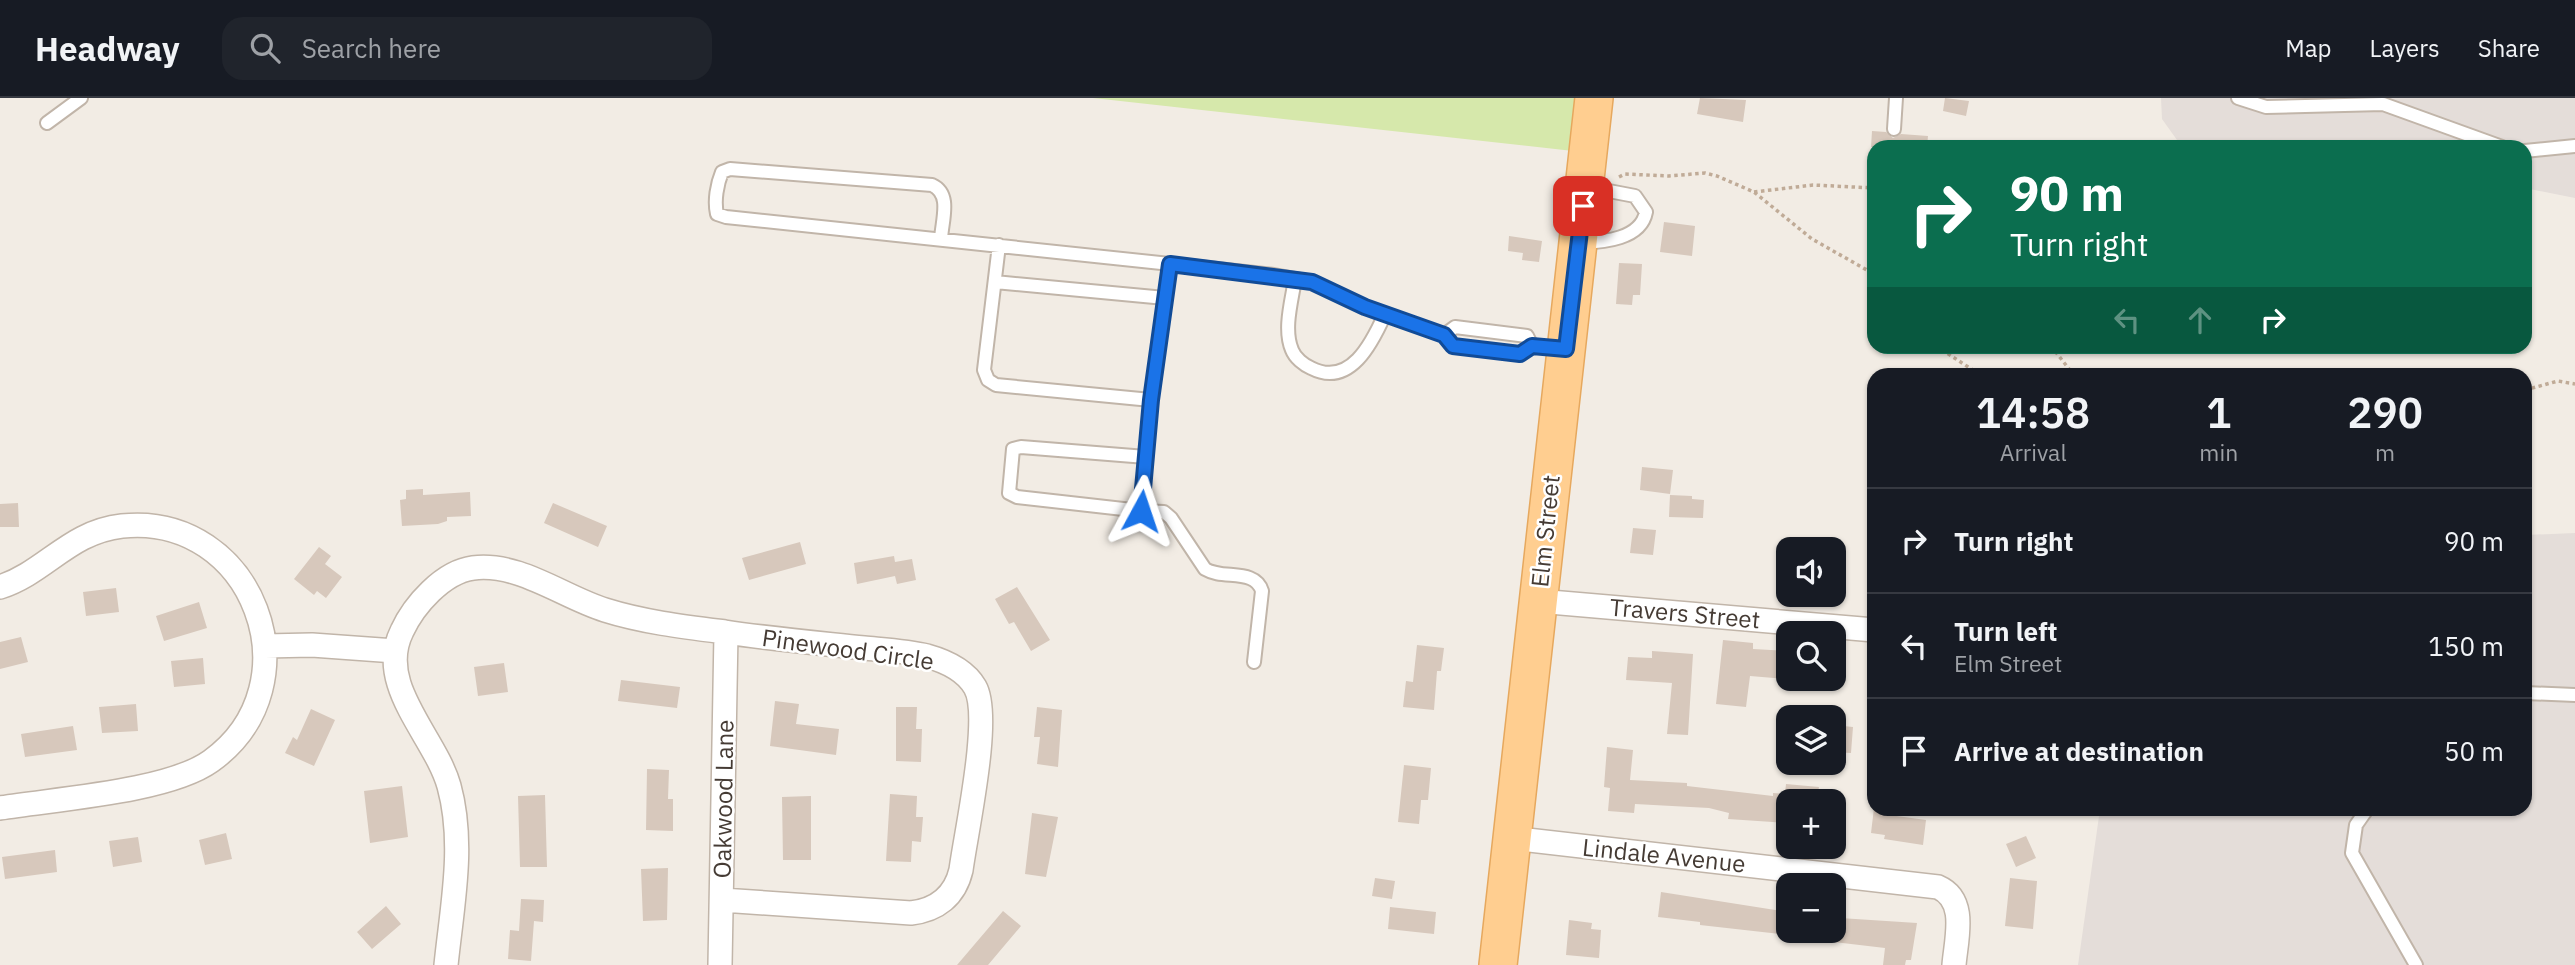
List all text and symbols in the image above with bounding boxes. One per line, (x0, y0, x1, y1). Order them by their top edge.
search box (222, 17, 712, 80)
text: Headway (35, 27, 180, 70)
icon: search (246, 29, 284, 67)
text: Search here (302, 31, 441, 65)
text: Map (2285, 32, 2332, 64)
text: Layers (2370, 32, 2440, 64)
text: Share (2478, 32, 2540, 64)
text: 90 m (2010, 161, 2124, 224)
icon: right (1895, 168, 1986, 259)
pin (1553, 176, 1613, 236)
icon: arrive (1564, 187, 1602, 225)
text: Turn right (2010, 223, 2148, 265)
icon: left (2108, 301, 2146, 339)
icon: ahead (2181, 301, 2219, 339)
icon: right (2254, 301, 2292, 339)
text: 14:58 (1976, 385, 2090, 440)
text: 1 (2206, 385, 2231, 440)
text: 290 (2347, 385, 2423, 440)
text: Arrival (2000, 437, 2067, 467)
text: min (2199, 437, 2238, 467)
text: m (2375, 437, 2395, 467)
street label: Elm Street (1523, 473, 1567, 589)
position arrow (1104, 474, 1178, 548)
icon: right (1895, 522, 1933, 560)
text: Turn right (1954, 524, 2073, 558)
text: 90 m (2444, 524, 2504, 558)
map controls (1776, 537, 1846, 943)
button: sound (1776, 537, 1846, 607)
street label: Travers Street (1609, 590, 1761, 636)
text: Turn left (1954, 614, 2057, 648)
street label: Pinewood Circle (760, 621, 936, 677)
button: search (1776, 621, 1846, 691)
icon: left (1895, 627, 1933, 665)
text: 150 m (2428, 629, 2504, 663)
text: Elm Street (1954, 648, 2062, 678)
button: layers (1776, 705, 1846, 775)
street label: Oakwood Lane (706, 719, 740, 879)
icon: arrive (1895, 732, 1933, 770)
text: Arrive at destination (1954, 734, 2204, 768)
text: 50 m (2444, 734, 2504, 768)
button: + (1776, 789, 1846, 859)
street label: Lindale Avenue (1581, 831, 1747, 879)
button: − (1776, 873, 1846, 943)

